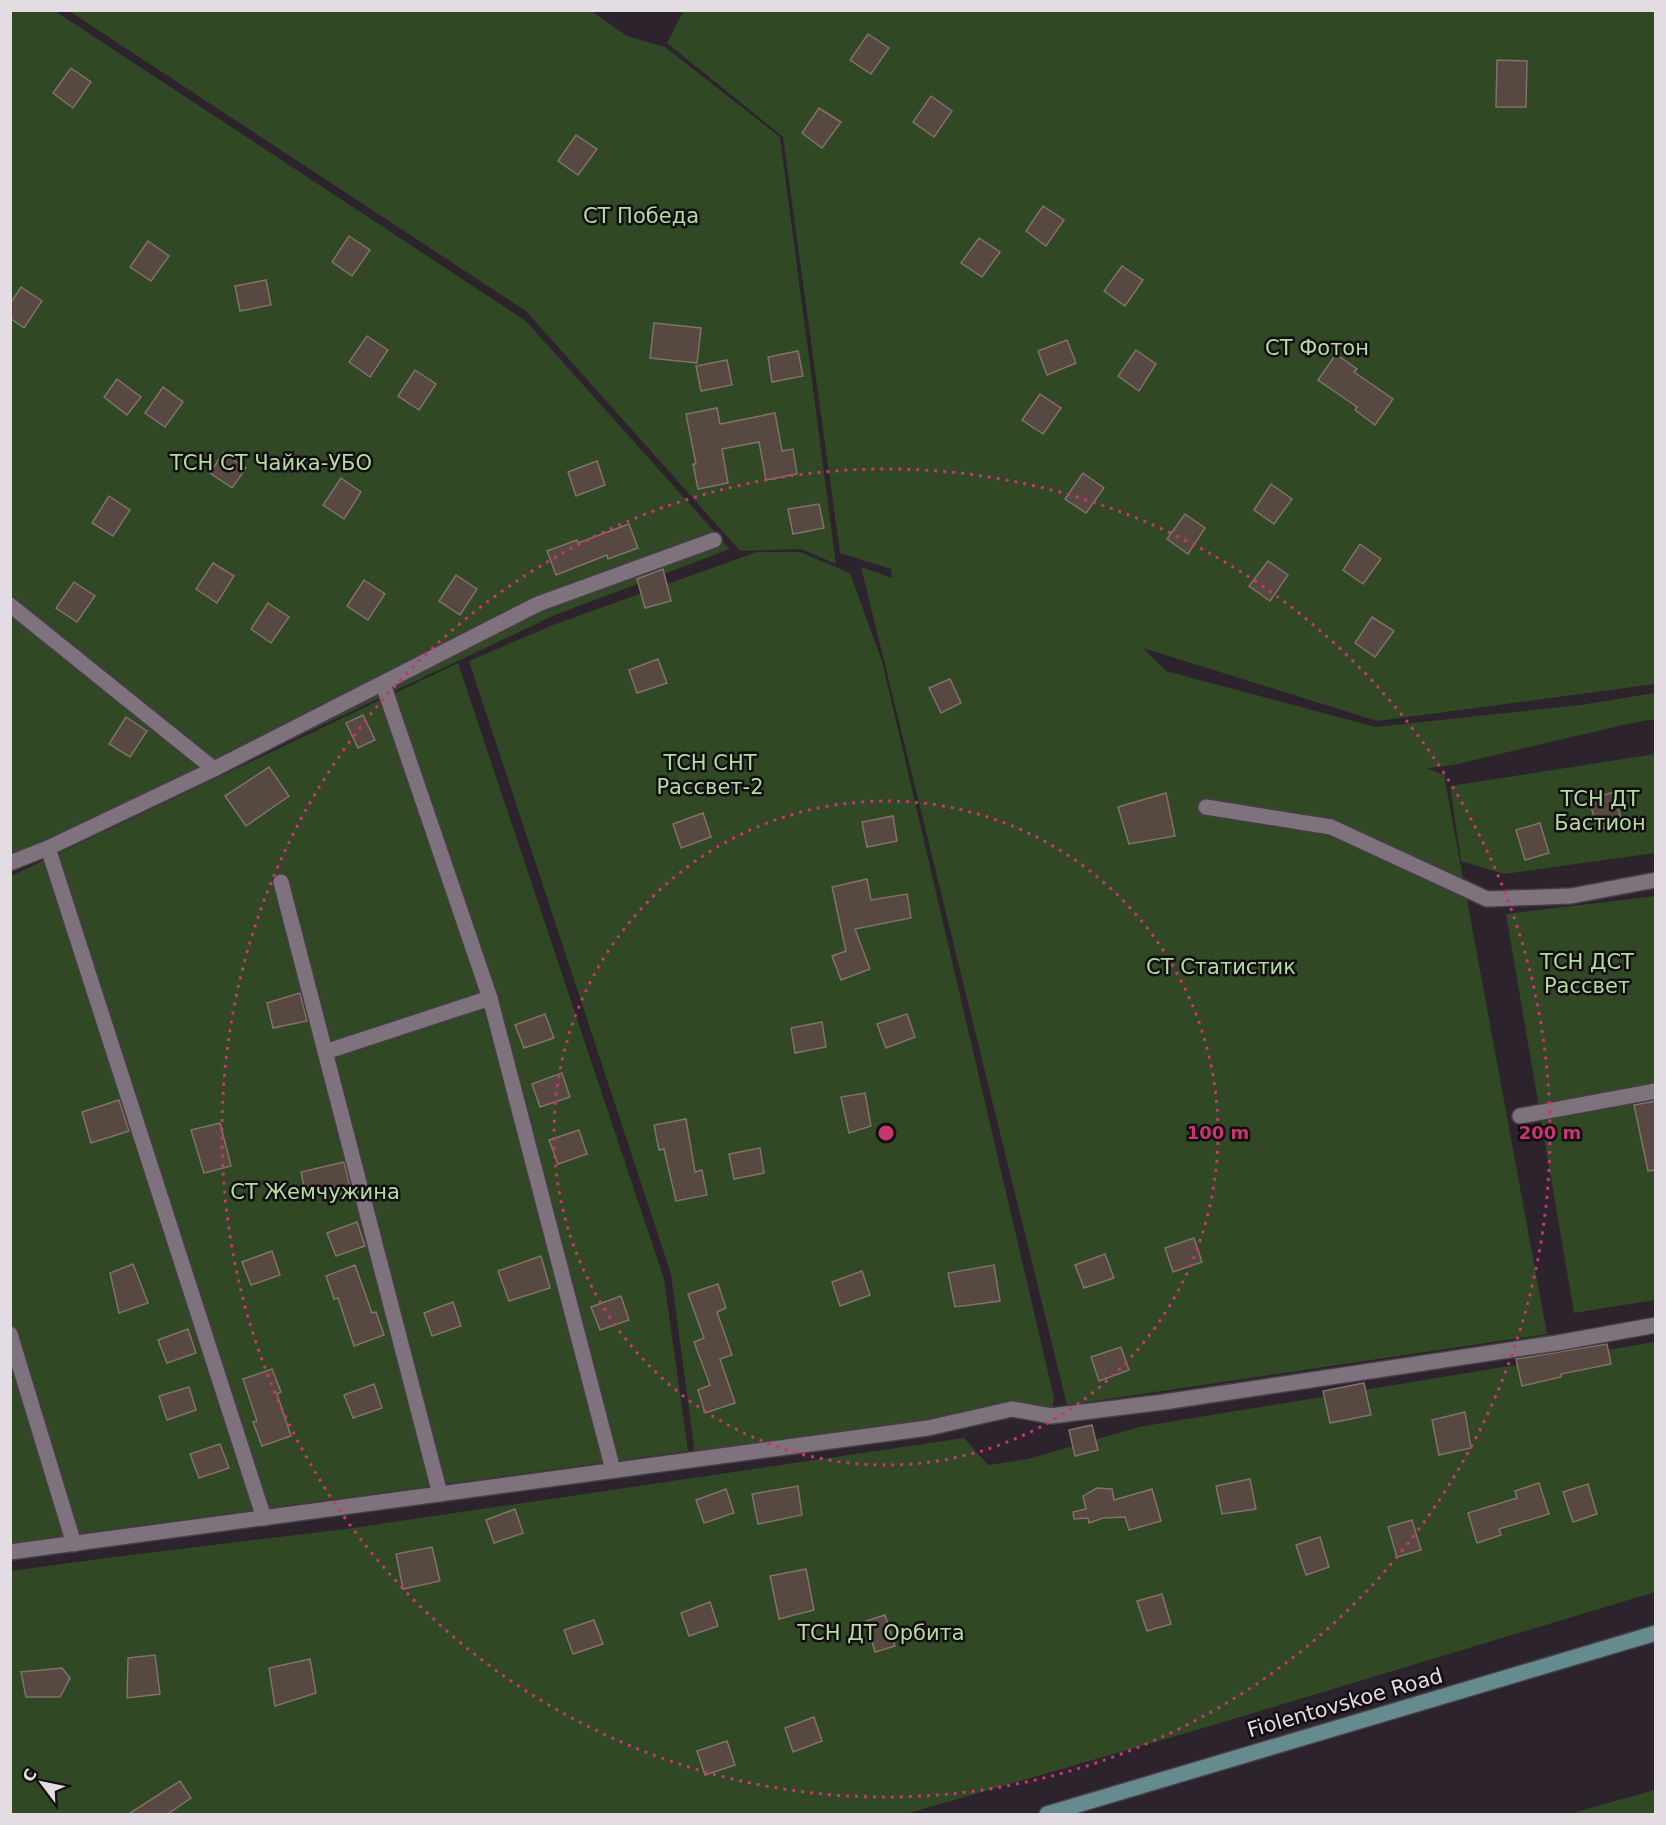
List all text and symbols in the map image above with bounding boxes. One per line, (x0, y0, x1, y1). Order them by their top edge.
park label: СТ Победа (583, 204, 699, 228)
park label: СТ Фотон (1265, 336, 1369, 360)
park label: ТСН СТ Чайка-УБО (169, 451, 372, 475)
park label: ТСН СНТ Рассвет-2 (656, 751, 764, 799)
park label: ТСН ДТ Бастион (1554, 787, 1646, 835)
park label: ТСН ДСТ Рассвет (1539, 950, 1634, 998)
park label: СТ Статистик (1146, 955, 1296, 979)
text: 100 m (1187, 1122, 1249, 1143)
text: 200 m (1519, 1122, 1581, 1143)
centre of rings (876, 1123, 896, 1143)
park label: СТ Жемчужина (230, 1180, 400, 1204)
park label: ТСН ДТ Орбита (796, 1621, 965, 1645)
street label: Fiolentovskoe Road (1244, 1664, 1446, 1742)
north arrow (12, 1753, 72, 1813)
text: С (19, 1765, 41, 1785)

